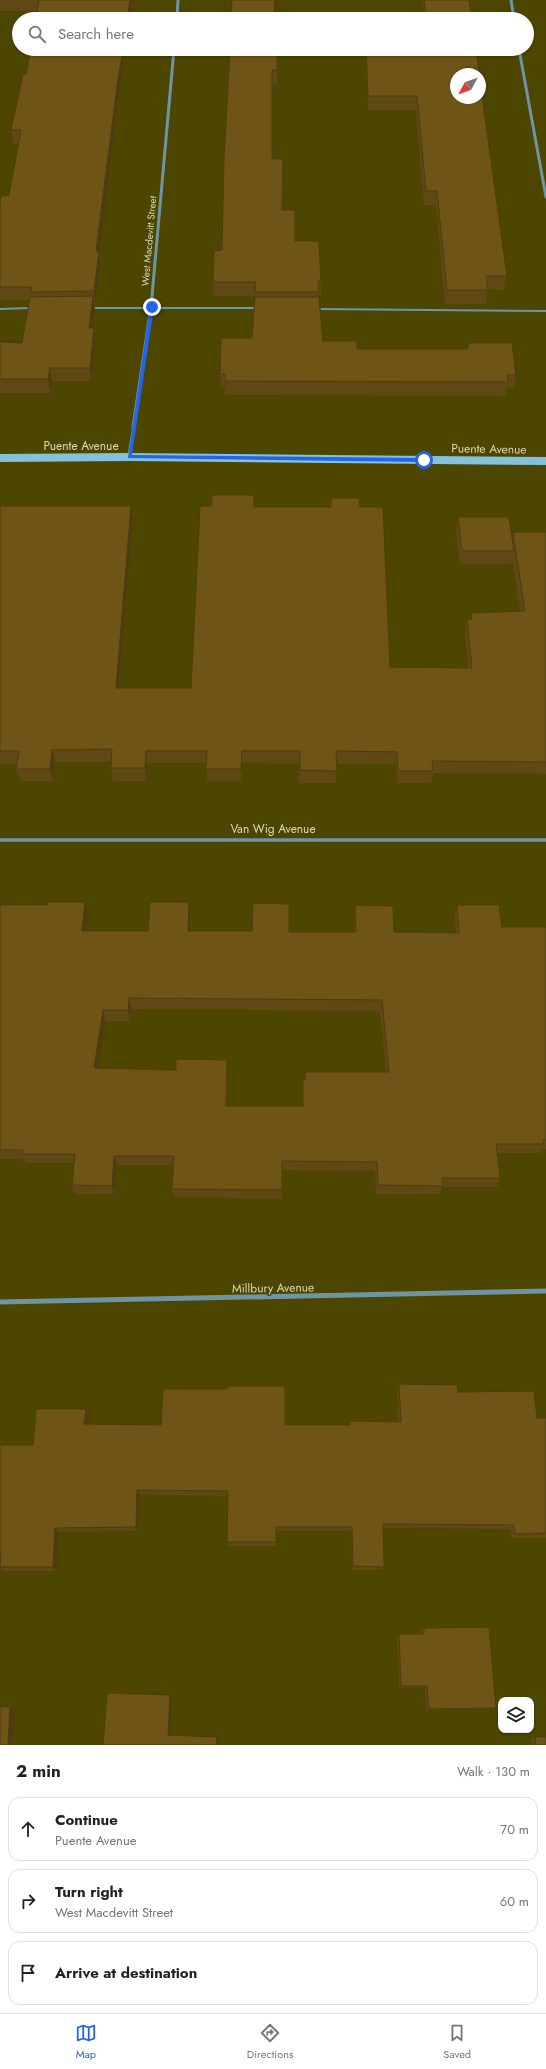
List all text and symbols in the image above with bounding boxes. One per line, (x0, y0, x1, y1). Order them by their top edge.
search box (12, 12, 534, 56)
icon: search (26, 23, 48, 45)
text: Search here (58, 23, 134, 45)
north arrow (450, 68, 486, 104)
street label: West Macdevitt Street (138, 195, 160, 287)
route end (143, 298, 161, 316)
street label: Puente Avenue (43, 437, 119, 455)
street label: Puente Avenue (451, 439, 527, 459)
route start (415, 451, 433, 469)
street label: Van Wig Avenue (230, 820, 316, 838)
street label: Millbury Avenue (232, 1278, 314, 1298)
map controls (498, 1697, 534, 1733)
button: layers (498, 1697, 534, 1733)
text: 2 min (16, 1759, 61, 1783)
text: Walk · 130 m (457, 1762, 530, 1781)
text: Continue (55, 1809, 118, 1831)
icon: ahead (17, 1818, 39, 1840)
text: 70 m (500, 1820, 529, 1839)
text: Puente Avenue (55, 1831, 136, 1850)
text: Turn right (55, 1881, 123, 1903)
icon: right (17, 1890, 39, 1912)
text: 60 m (500, 1892, 529, 1911)
text: West Macdevitt Street (55, 1903, 173, 1922)
icon: arrive (17, 1962, 39, 1984)
text: Arrive at destination (55, 1962, 197, 1984)
tab: Map (75, 2022, 97, 2062)
tab: Directions (247, 2022, 293, 2062)
tab: Saved (443, 2022, 471, 2062)

